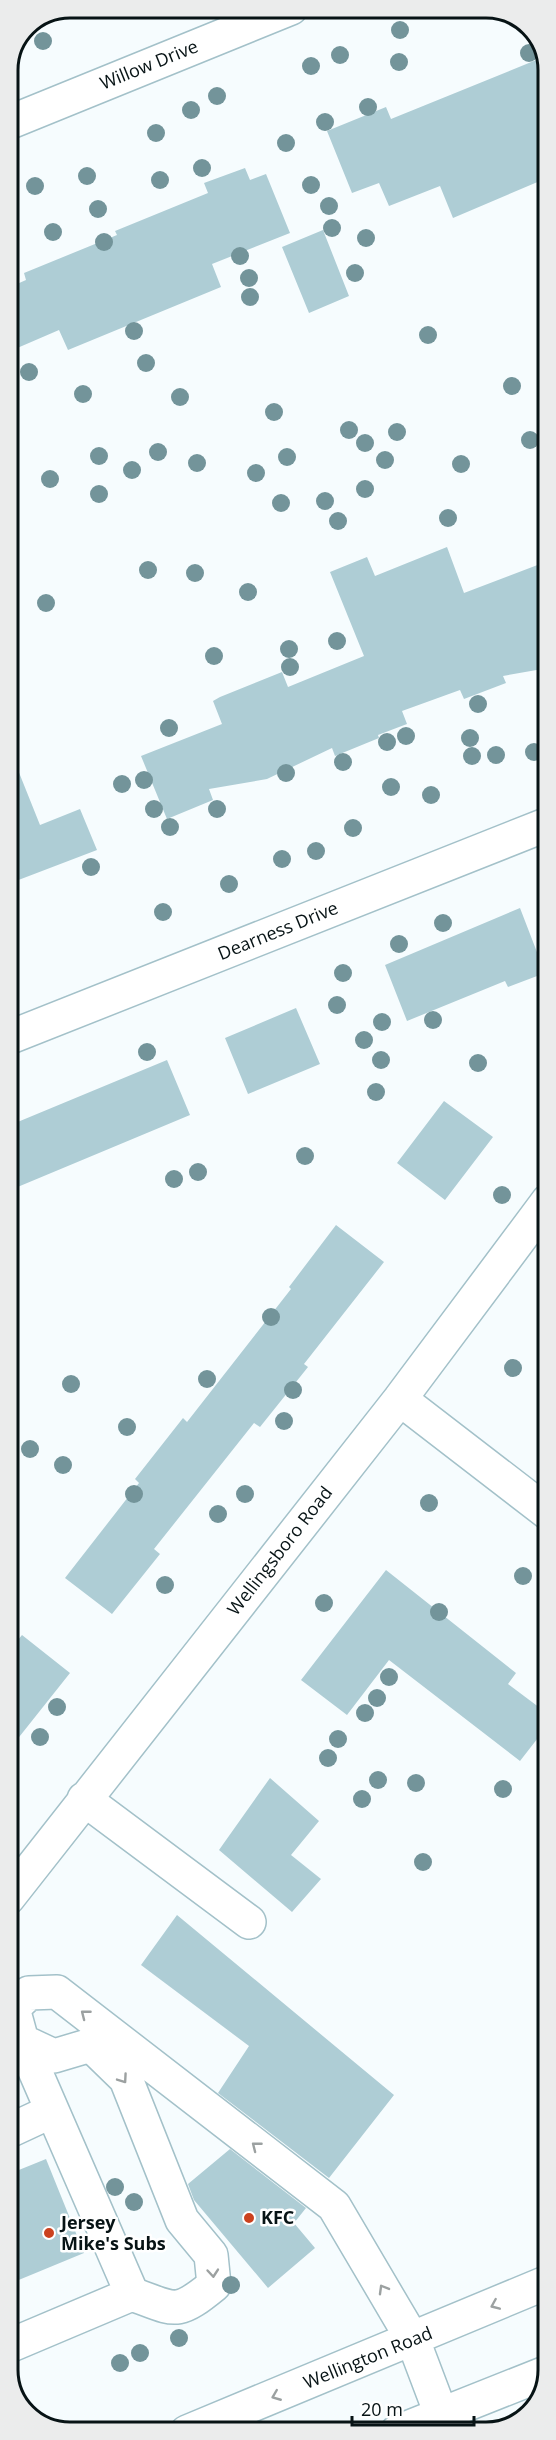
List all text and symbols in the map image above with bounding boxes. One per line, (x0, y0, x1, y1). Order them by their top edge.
street label: Willow Drive (96, 34, 201, 95)
street label: Dearness Drive (214, 895, 341, 965)
street label: Wellingsboro Road (221, 1481, 337, 1620)
one-way arrow (81, 2011, 92, 2022)
one-way arrow (116, 2073, 127, 2084)
one-way arrow (252, 2142, 263, 2153)
place label: KFC (261, 2205, 294, 2229)
place label: Jersey Mike's Subs (59, 2210, 166, 2255)
marker: KFC (242, 2211, 256, 2225)
marker: Jersey Mike's Subs (42, 2226, 56, 2240)
one-way arrow (206, 2268, 219, 2277)
one-way arrow (379, 2285, 390, 2295)
one-way arrow (490, 2298, 501, 2310)
street label: Wellington Road (300, 2320, 436, 2394)
one-way arrow (271, 2388, 281, 2401)
scale bar (352, 2389, 474, 2427)
text: 20 m (361, 2397, 403, 2421)

